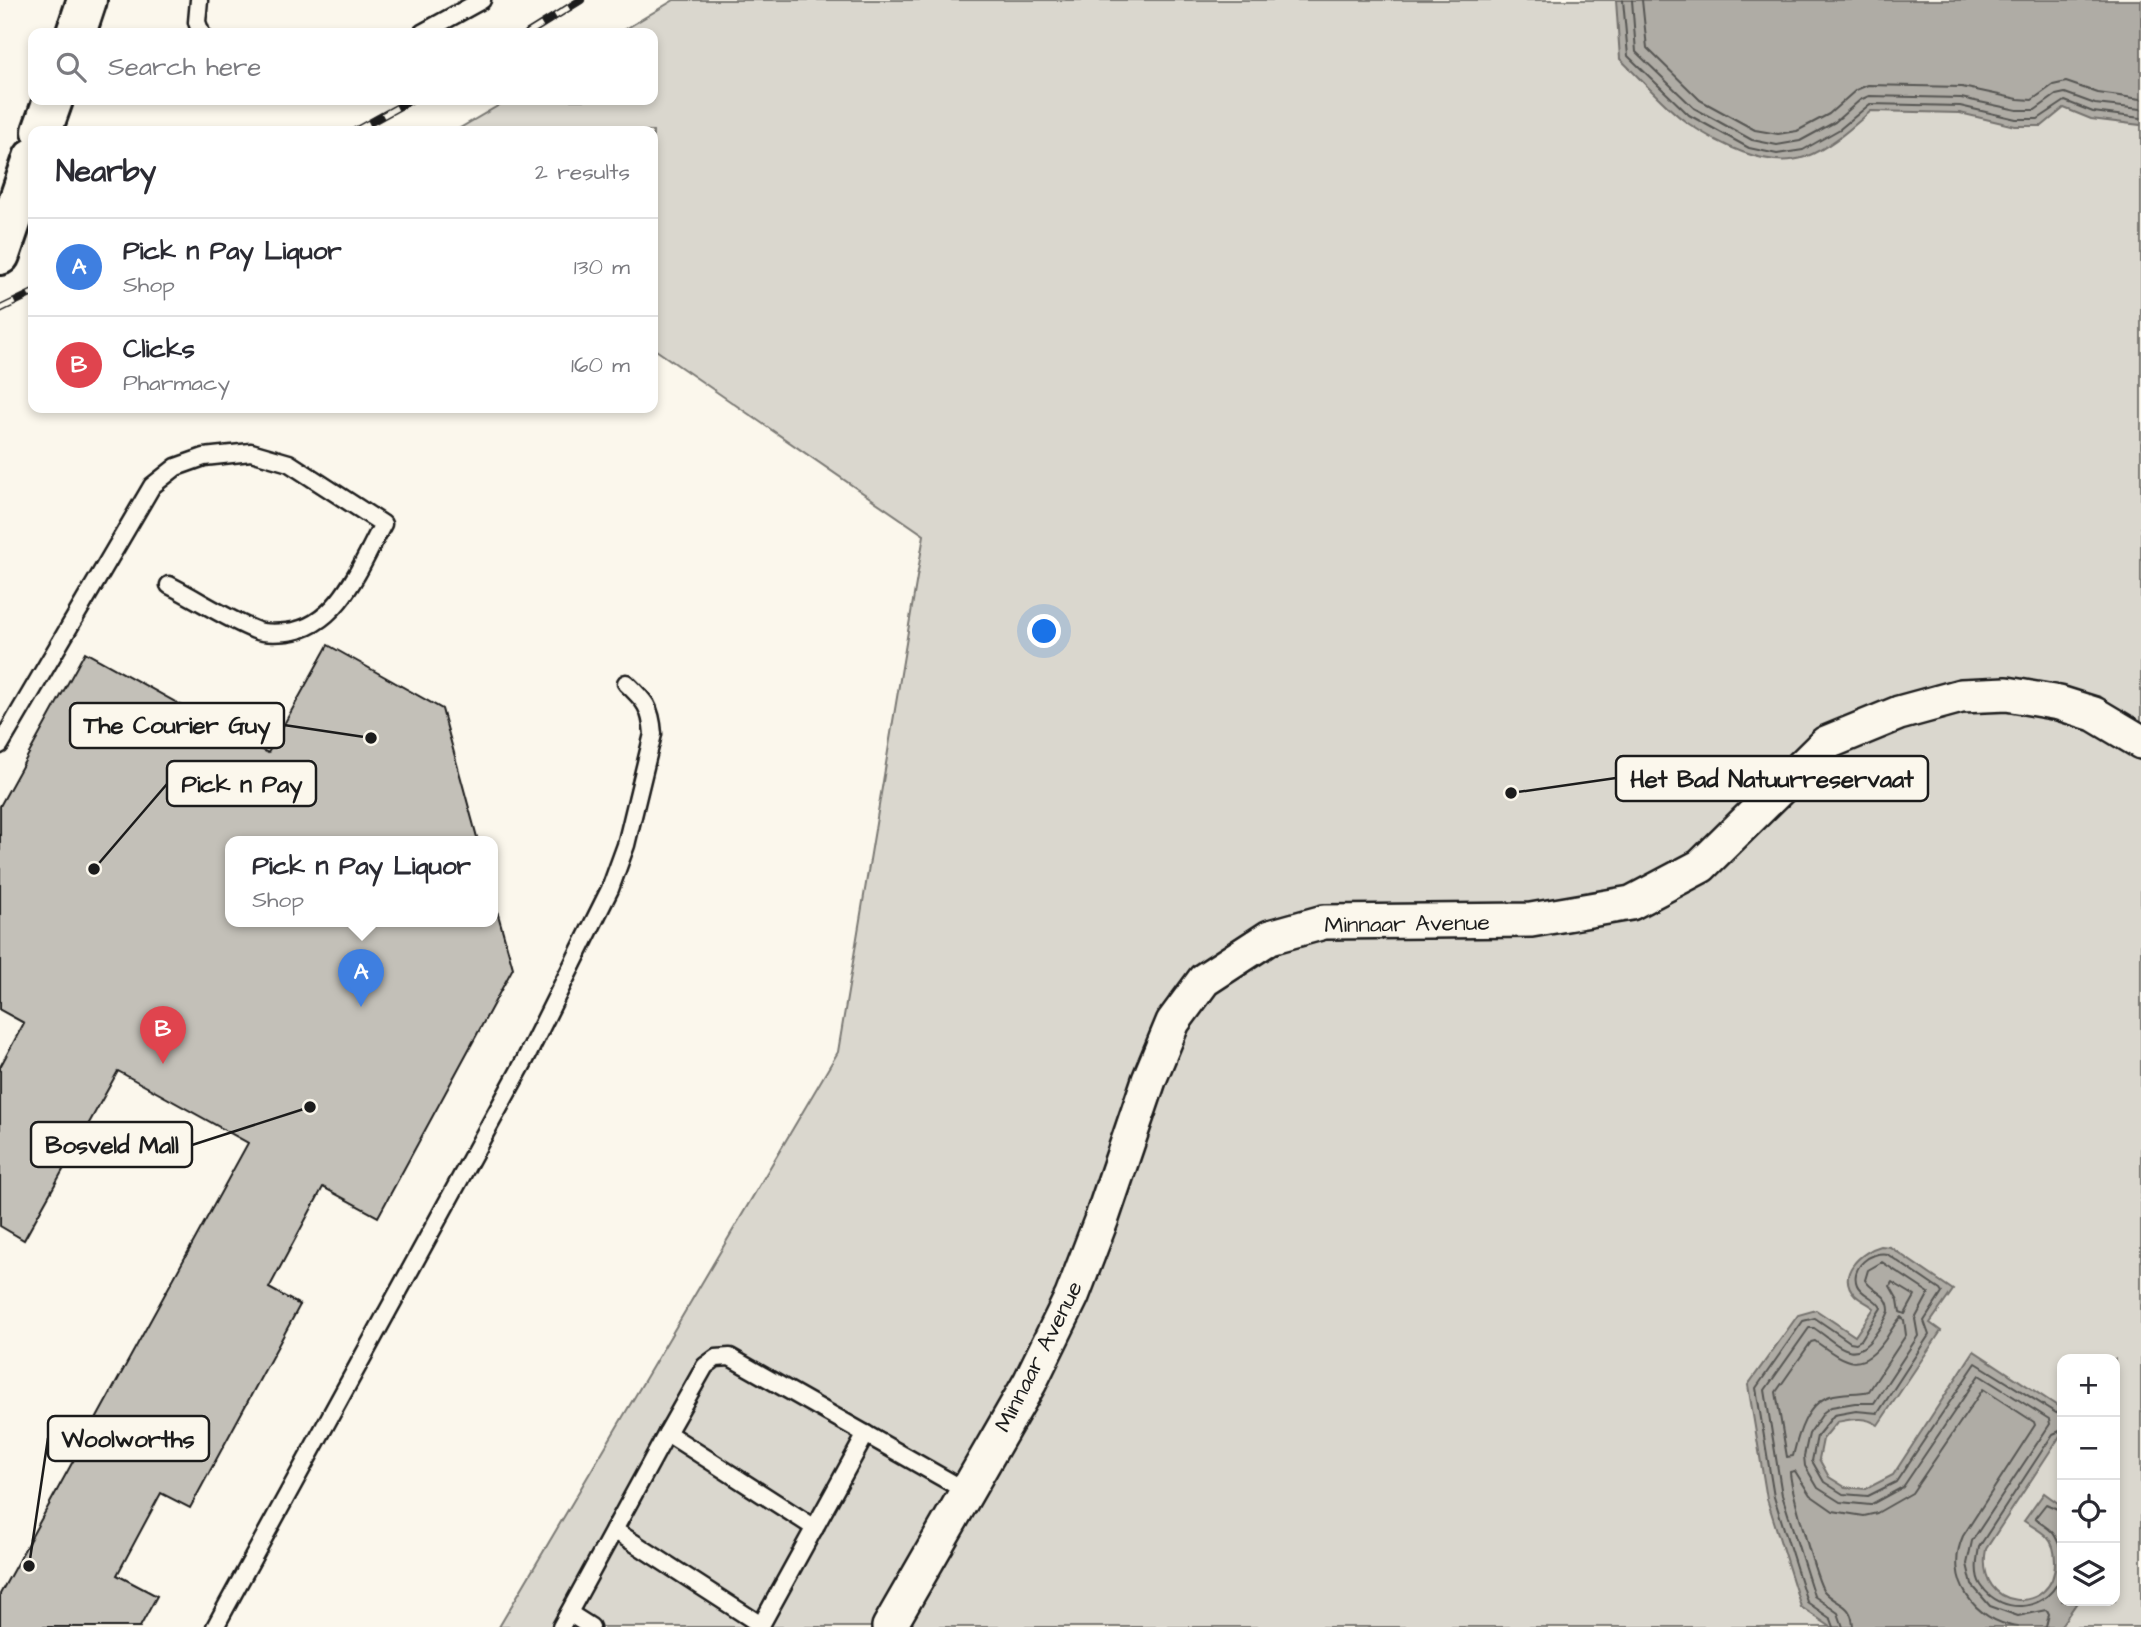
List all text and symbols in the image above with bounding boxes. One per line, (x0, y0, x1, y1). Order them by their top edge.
search box (28, 28, 658, 105)
icon: search (52, 48, 90, 86)
text: Search here (108, 49, 261, 85)
text: Nearby (56, 151, 156, 193)
text: 2 results (535, 156, 630, 188)
text: Pick n Pay Liquor (123, 233, 342, 269)
text: A (72, 251, 86, 283)
text: 130 m (574, 251, 630, 283)
text: Shop (123, 269, 175, 301)
text: Clicks (123, 331, 195, 367)
text: B (71, 349, 87, 381)
text: 160 m (571, 349, 630, 381)
text: Pharmacy (123, 367, 230, 399)
your location (1027, 614, 1061, 648)
callout: The Courier Guy (70, 703, 284, 748)
text: The Courier Guy (83, 709, 271, 745)
callout: Het Bad Natuurreservaat (1616, 756, 1928, 801)
callout: Pick n Pay (167, 761, 316, 806)
text: Het Bad Natuurreservaat (1630, 763, 1914, 797)
text: Pick n Pay (182, 768, 303, 804)
popup (225, 836, 498, 927)
text: Pick n Pay Liquor (252, 848, 471, 884)
text: Shop (252, 884, 304, 916)
street label: Minnaar Avenue (1324, 907, 1490, 941)
pin: A (338, 949, 384, 1007)
pin: B (140, 1006, 186, 1064)
callout: Bosveld Mall (31, 1122, 192, 1167)
text: Bosveld Mall (45, 1129, 179, 1163)
street label: Minnaar Avenue (987, 1275, 1091, 1437)
map controls (2057, 1354, 2120, 1606)
button: + (2057, 1354, 2120, 1417)
callout: Woolworths (48, 1416, 209, 1461)
button: − (2057, 1417, 2120, 1480)
text: Woolworths (60, 1423, 195, 1457)
button: locate (2057, 1480, 2120, 1543)
button: layers (2057, 1543, 2120, 1606)

